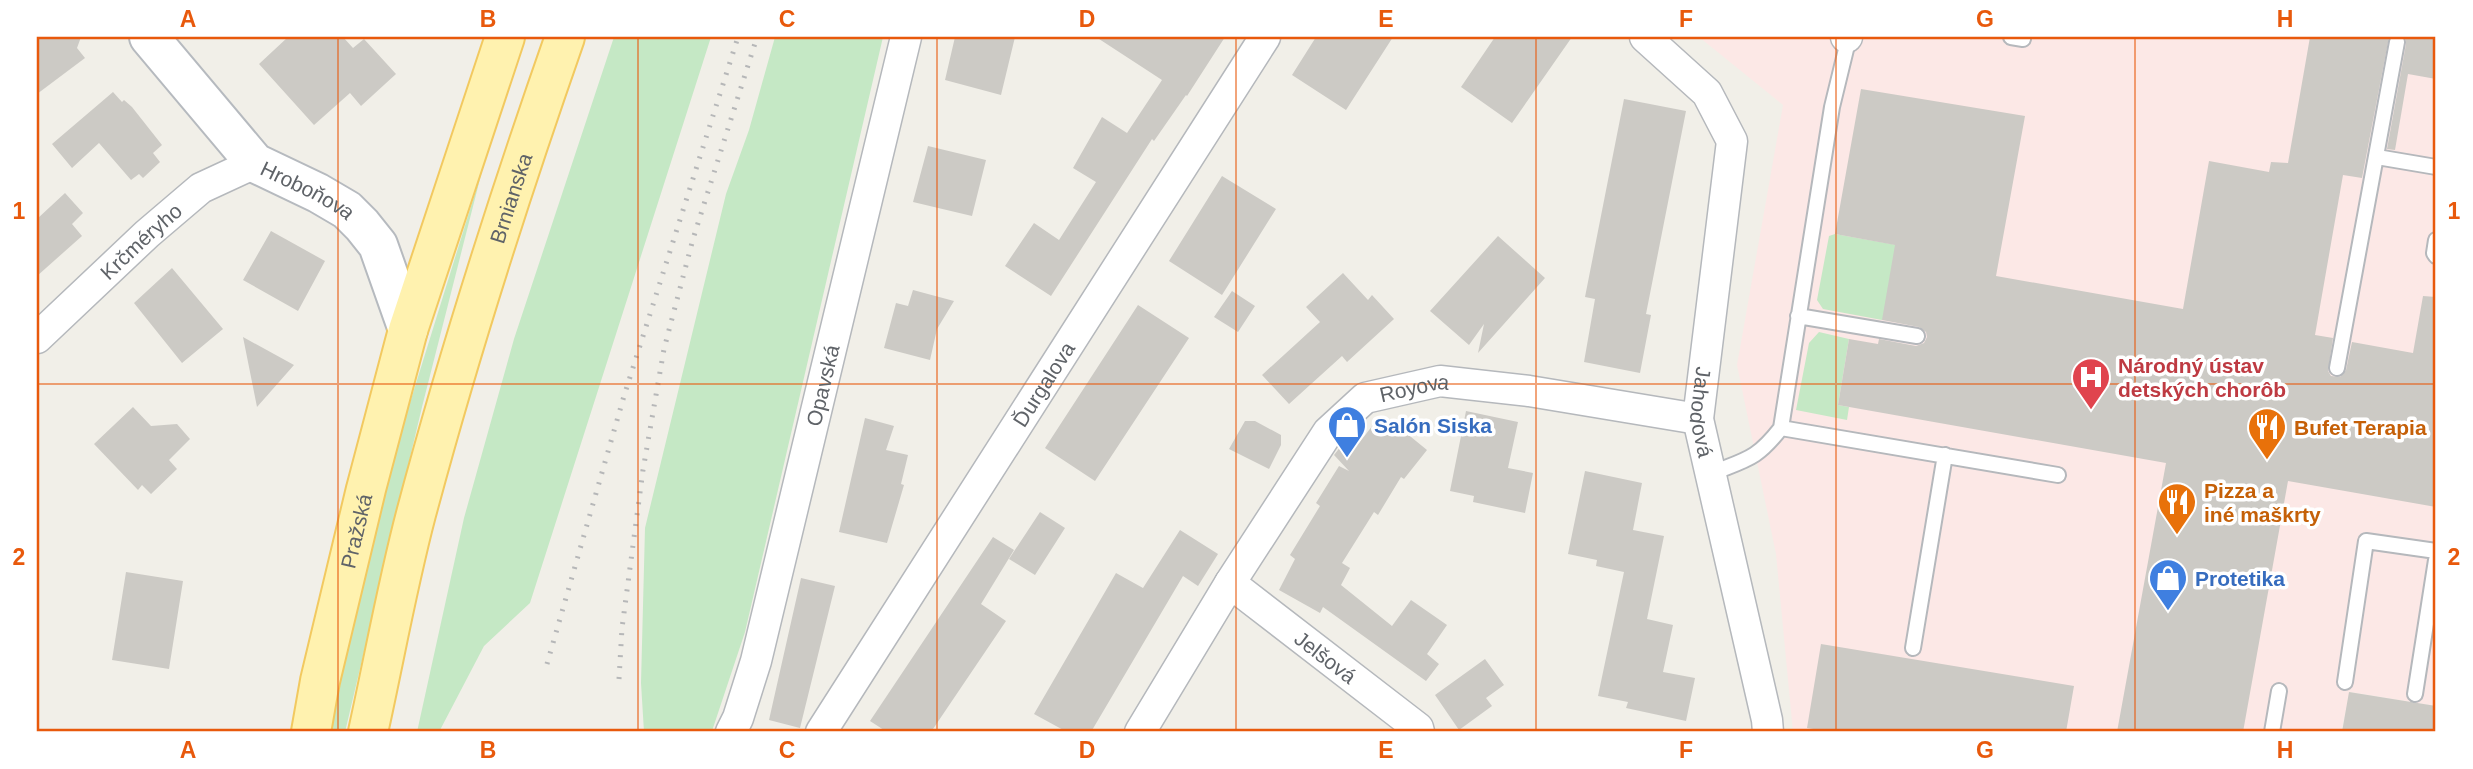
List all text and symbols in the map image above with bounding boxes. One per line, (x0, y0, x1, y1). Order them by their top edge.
text: A (180, 6, 196, 32)
text: B (480, 6, 496, 32)
text: C (779, 6, 795, 32)
text: D (1079, 6, 1095, 32)
text: E (1378, 6, 1394, 32)
text: F (1679, 6, 1693, 32)
text: G (1976, 6, 1994, 32)
text: H (2277, 6, 2293, 32)
street label: Brnianska (485, 150, 536, 246)
street label: Hroboňova (257, 156, 361, 224)
text: 1 (13, 198, 26, 224)
street label: Krčméryho (95, 198, 186, 284)
text: 1 (2448, 198, 2461, 224)
street label: Ďurgalova (1008, 337, 1079, 431)
street label: Opavská (801, 342, 843, 428)
place label: Národný ústav detských chorôb (2118, 354, 2286, 401)
hospital icon: Národný ústav detských chorôb (2070, 356, 2112, 411)
street label: Jahodová (1686, 366, 1718, 460)
street label: Royova (1377, 369, 1451, 406)
shop icon: Salón Siska (1326, 404, 1368, 459)
restaurant icon: Bufet Terapia (2246, 406, 2288, 461)
place label: Salón Siska (1374, 414, 1492, 437)
place label: Bufet Terapia (2294, 416, 2427, 439)
place label: Pizza a iné maškrty (2204, 479, 2321, 526)
restaurant icon: Pizza a iné maškrty (2156, 481, 2198, 536)
street label: Pražská (336, 491, 376, 571)
text: 2 (13, 544, 25, 570)
text: 2 (2448, 544, 2460, 570)
shop icon: Protetika (2147, 557, 2189, 612)
place label: Protetika (2195, 567, 2285, 590)
street label: Jelšová (1291, 626, 1361, 688)
text: A (180, 737, 196, 763)
text: B (480, 737, 496, 763)
text: C (779, 737, 795, 763)
text: D (1079, 737, 1095, 763)
text: E (1378, 737, 1394, 763)
text: F (1679, 737, 1693, 763)
text: G (1976, 737, 1994, 763)
text: H (2277, 737, 2293, 763)

